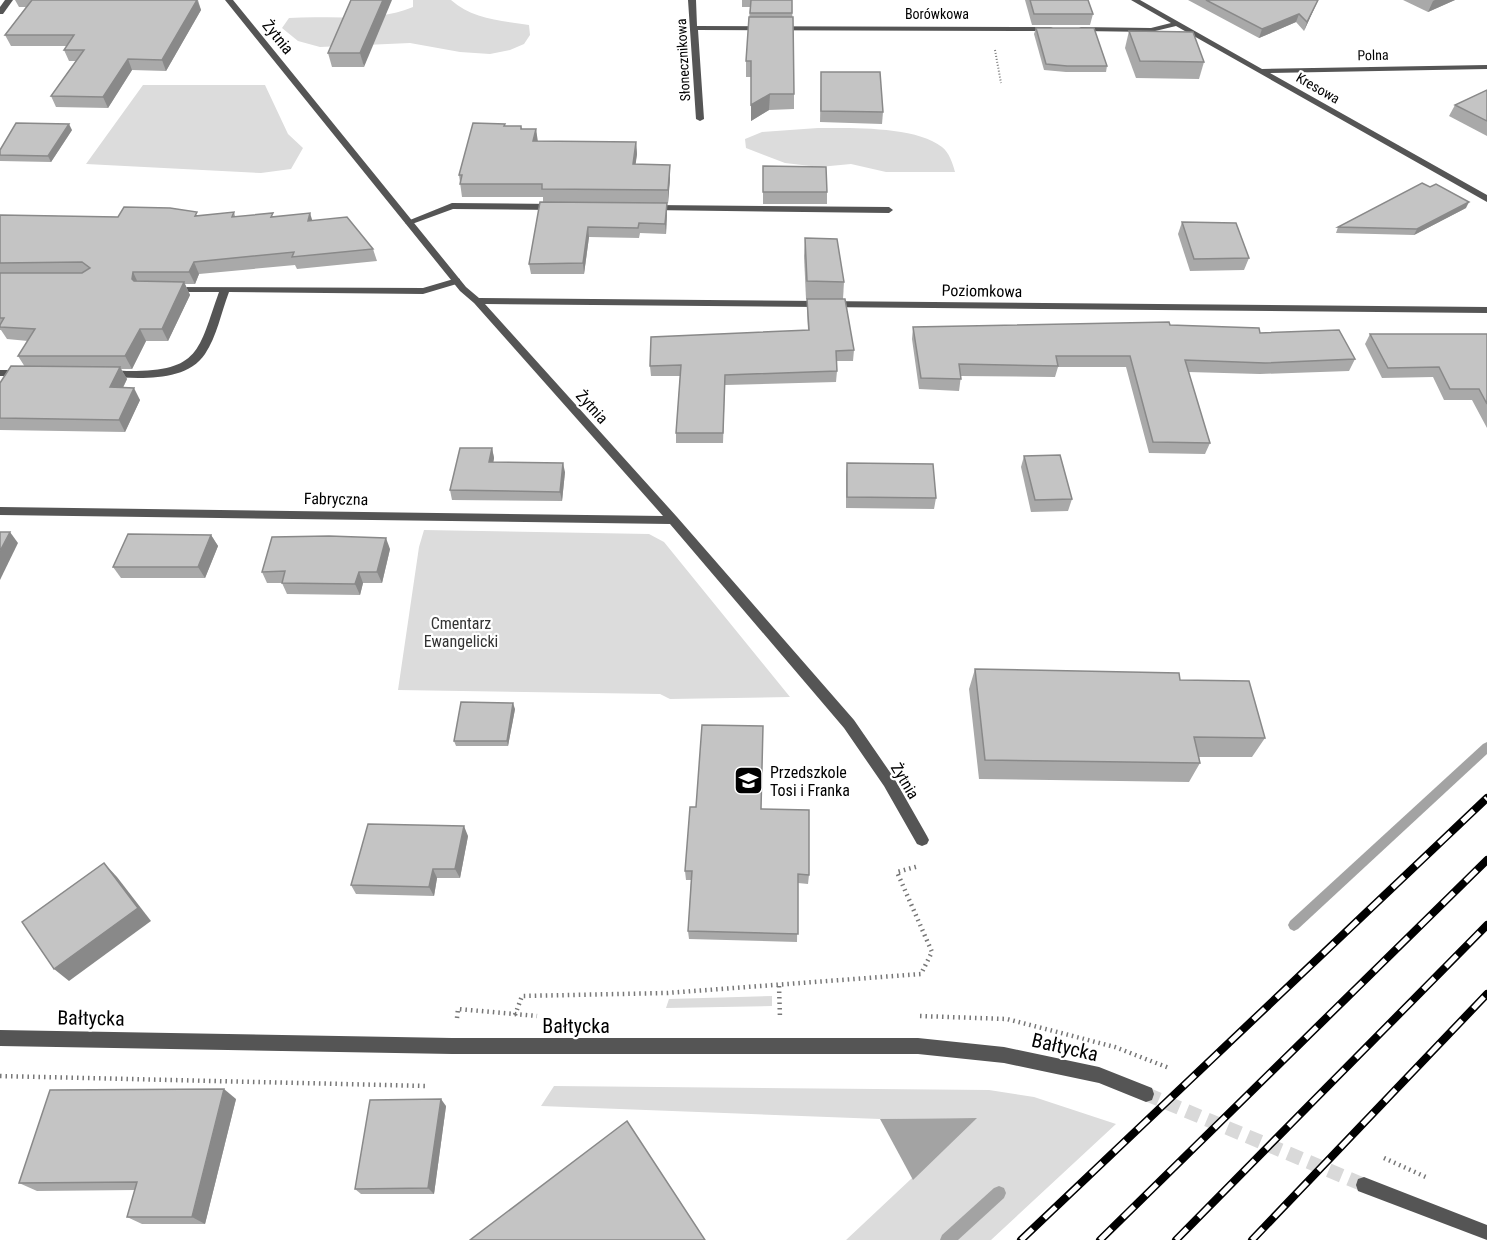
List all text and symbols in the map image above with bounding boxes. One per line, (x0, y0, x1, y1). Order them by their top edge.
street label: Borówkowa (905, 6, 969, 22)
street label: Żytnia (258, 16, 298, 58)
street label: Słonecznikowa (673, 18, 693, 102)
street label: Polna (1357, 47, 1389, 63)
street label: Kresowa (1293, 69, 1343, 107)
street label: Poziomkowa (941, 281, 1023, 301)
street label: Żytnia (572, 386, 612, 428)
street label: Fabryczna (304, 489, 368, 509)
park label: Cmentarz Ewangelicki (424, 614, 498, 651)
street label: Żytnia (887, 760, 923, 802)
place label: Przedszkole Tosi i Franka (770, 763, 850, 800)
school or university icon: Przedszkole Tosi i Franka (733, 765, 765, 797)
street label: Bałtycka (57, 1005, 125, 1031)
street label: Bałtycka (542, 1014, 610, 1038)
street label: Bałtycka (1029, 1028, 1101, 1066)

